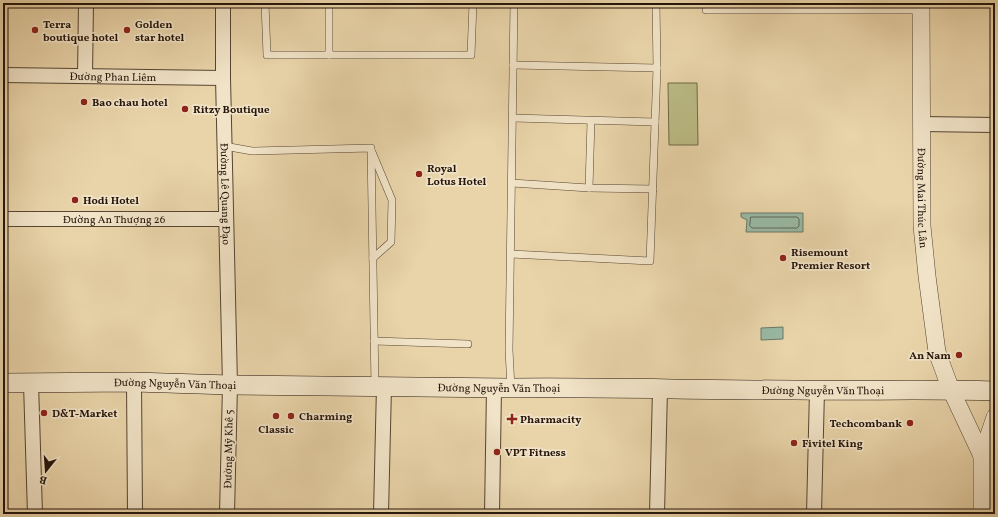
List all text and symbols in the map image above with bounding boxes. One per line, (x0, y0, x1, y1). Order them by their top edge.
place label: Terra boutique hotel (43, 18, 119, 46)
place label: Golden star hotel (135, 18, 185, 46)
marker: Terra boutique hotel (30, 25, 40, 35)
marker: Golden star hotel (122, 25, 132, 35)
street label: Đường Phan Liêm (69, 70, 157, 86)
place label: Bao chau hotel (92, 96, 168, 111)
marker: Bao chau hotel (79, 97, 89, 107)
place label: Ritzy Boutique (193, 103, 270, 118)
marker: Ritzy Boutique (180, 104, 190, 114)
street label: Đường Lê Quang Đạo (215, 143, 233, 245)
street label: Đường Mai Thúc Lân (913, 148, 930, 249)
place label: Royal Lotus Hotel (427, 162, 487, 190)
marker: Royal Lotus Hotel (414, 169, 424, 179)
place label: Hodi Hotel (83, 194, 139, 209)
marker: Hodi Hotel (70, 195, 80, 205)
street label: Đường An Thượng 26 (63, 213, 166, 228)
place label: Risemount Premier Resort (791, 246, 870, 274)
marker: Risemount Premier Resort (778, 253, 788, 263)
place label: An Nam (909, 349, 951, 364)
marker: An Nam (954, 350, 964, 360)
street label: Đường Nguyễn Văn Thoại (114, 376, 236, 394)
street label: Đường Nguyễn Văn Thoại (438, 381, 560, 397)
street label: Đường Nguyễn Văn Thoại (762, 384, 884, 399)
place label: D&T-Market (52, 407, 117, 422)
marker: D&T-Market (39, 408, 49, 418)
street label: Đường Mỹ Khê 5 (221, 409, 238, 489)
place label: Charming (299, 410, 352, 425)
marker: Classic (271, 411, 281, 421)
marker: Charming (286, 411, 296, 421)
place label: Pharmacity (520, 413, 582, 428)
marker: Pharmacity (507, 414, 517, 424)
place label: Techcombank (830, 417, 902, 432)
marker: Techcombank (905, 418, 915, 428)
place label: Classic (258, 423, 294, 438)
place label: Fivitel King (802, 437, 863, 452)
marker: Fivitel King (789, 438, 799, 448)
place label: VPT Fitness (505, 446, 566, 461)
marker: VPT Fitness (492, 447, 502, 457)
north arrow (26, 451, 66, 491)
text: B (38, 471, 49, 487)

